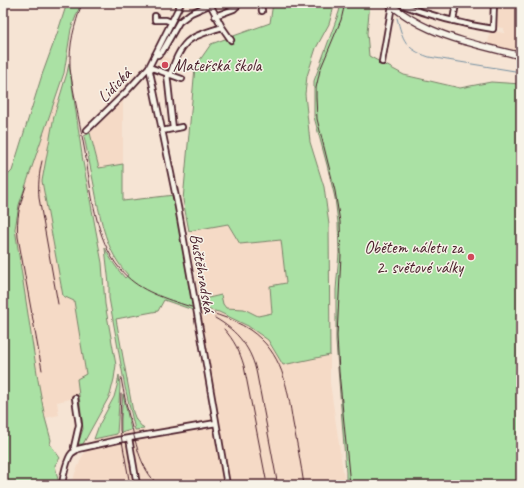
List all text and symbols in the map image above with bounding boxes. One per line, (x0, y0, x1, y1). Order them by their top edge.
place label: Mateřská škola (173, 55, 263, 76)
marker: Mateřská škola (160, 60, 170, 70)
street label: Lidická (93, 63, 137, 107)
street label: Buštěhradská (185, 232, 220, 316)
place label: Obětem náletu za 2. světové války (364, 237, 465, 278)
marker: Obětem náletu za 2. světové války (466, 252, 476, 262)

